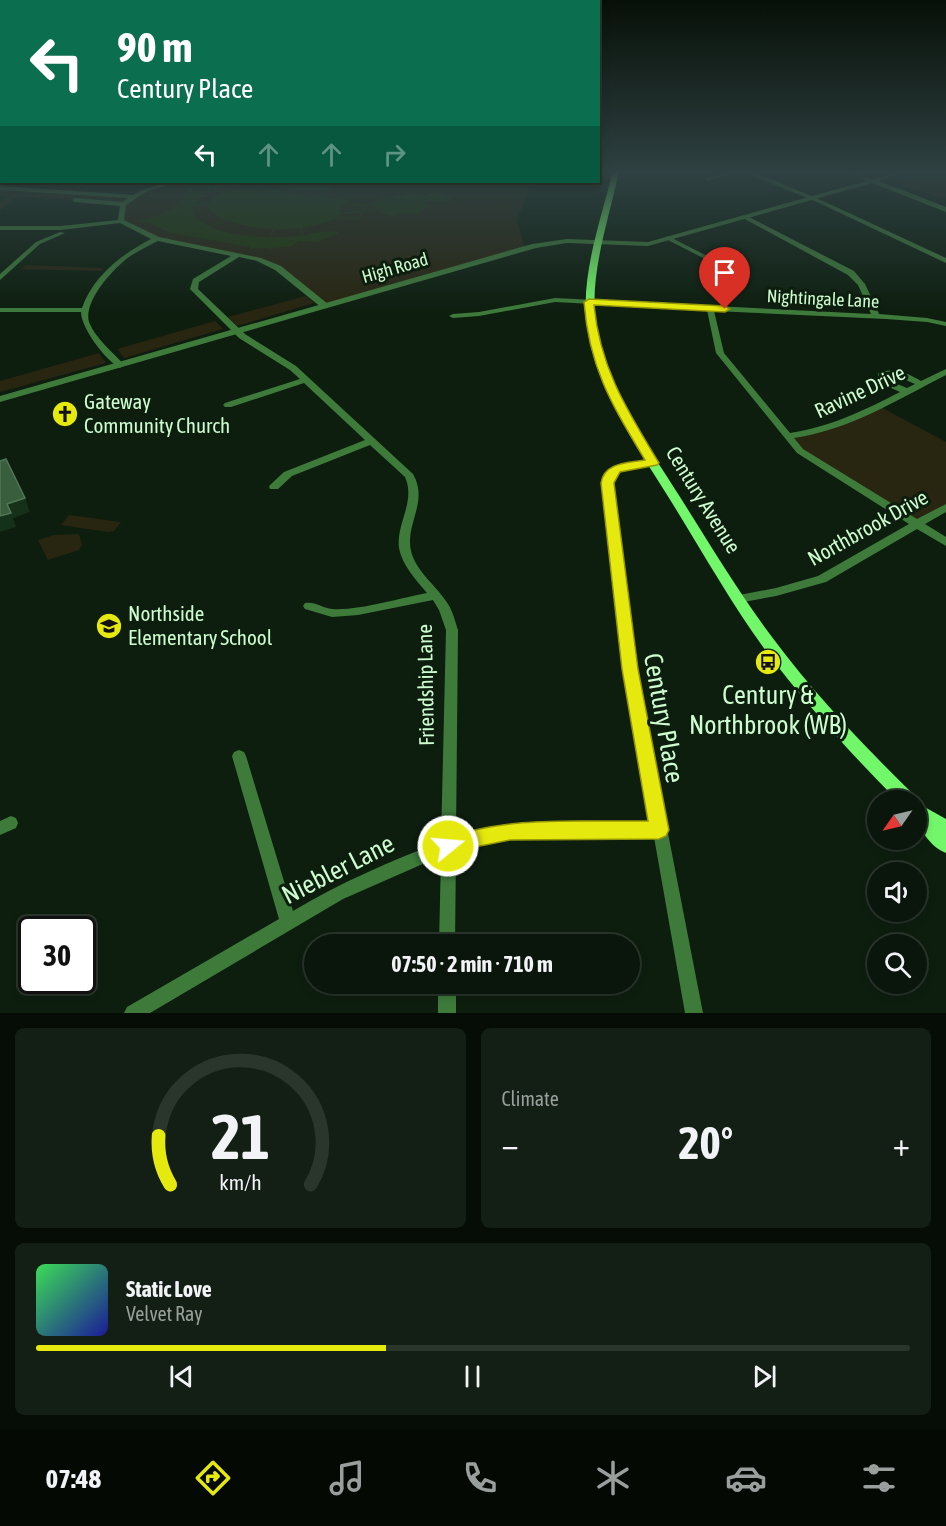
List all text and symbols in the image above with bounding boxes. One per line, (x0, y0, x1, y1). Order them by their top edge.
text: 90 m (117, 23, 192, 71)
icon: left (18, 24, 96, 102)
text: Century Place (117, 73, 253, 104)
icon: left (189, 138, 222, 171)
icon: ahead (252, 138, 285, 171)
icon: ahead (315, 138, 348, 171)
icon: right (378, 138, 411, 171)
pin (699, 247, 750, 309)
street label: High Road (359, 248, 430, 287)
icon: arrive (708, 256, 741, 289)
street label: Nightingale Lane (766, 285, 880, 312)
street label: Ravine Drive (811, 360, 909, 422)
place label: Gateway Community Church (84, 389, 230, 437)
church icon: Gateway Community Church (50, 399, 80, 429)
street label: Century Avenue (662, 442, 746, 557)
street label: Northbrook Drive (803, 484, 932, 570)
place label: Northside Elementary School (128, 601, 273, 649)
school or university icon: Northside Elementary School (94, 611, 124, 641)
street label: Friendship Lane (412, 624, 438, 746)
bus stop icon: Century & Northbrook (WB) (753, 647, 783, 677)
street label: Century Place (638, 651, 690, 785)
place label: Century & Northbrook (WB) (689, 680, 847, 740)
north arrow (867, 790, 927, 850)
map controls (867, 790, 927, 994)
position arrow (416, 814, 480, 878)
street label: Niebler Lane (277, 828, 399, 910)
button: sound (867, 862, 927, 922)
speed limit sign: 30 (18, 916, 96, 994)
button: search (867, 934, 927, 994)
text: 07:50 · 2 min · 710 m (391, 951, 553, 977)
text: Climate (502, 1087, 559, 1110)
text: 21 (211, 1101, 270, 1172)
text: 20° (678, 1117, 733, 1169)
text: − (502, 1125, 519, 1163)
text: + (893, 1125, 910, 1163)
text: km/h (219, 1170, 262, 1195)
text: Static Love (126, 1276, 212, 1302)
text: Velvet Ray (126, 1302, 203, 1325)
icon: previous (165, 1360, 198, 1393)
icon: pause (456, 1360, 489, 1393)
icon: next (748, 1360, 781, 1393)
icon: directions (192, 1457, 234, 1499)
icon: music (326, 1457, 368, 1499)
icon: phone (459, 1457, 501, 1499)
icon: climate (592, 1457, 634, 1499)
icon: car (725, 1457, 767, 1499)
icon: filters (858, 1457, 900, 1499)
text: 07:48 (46, 1463, 101, 1494)

